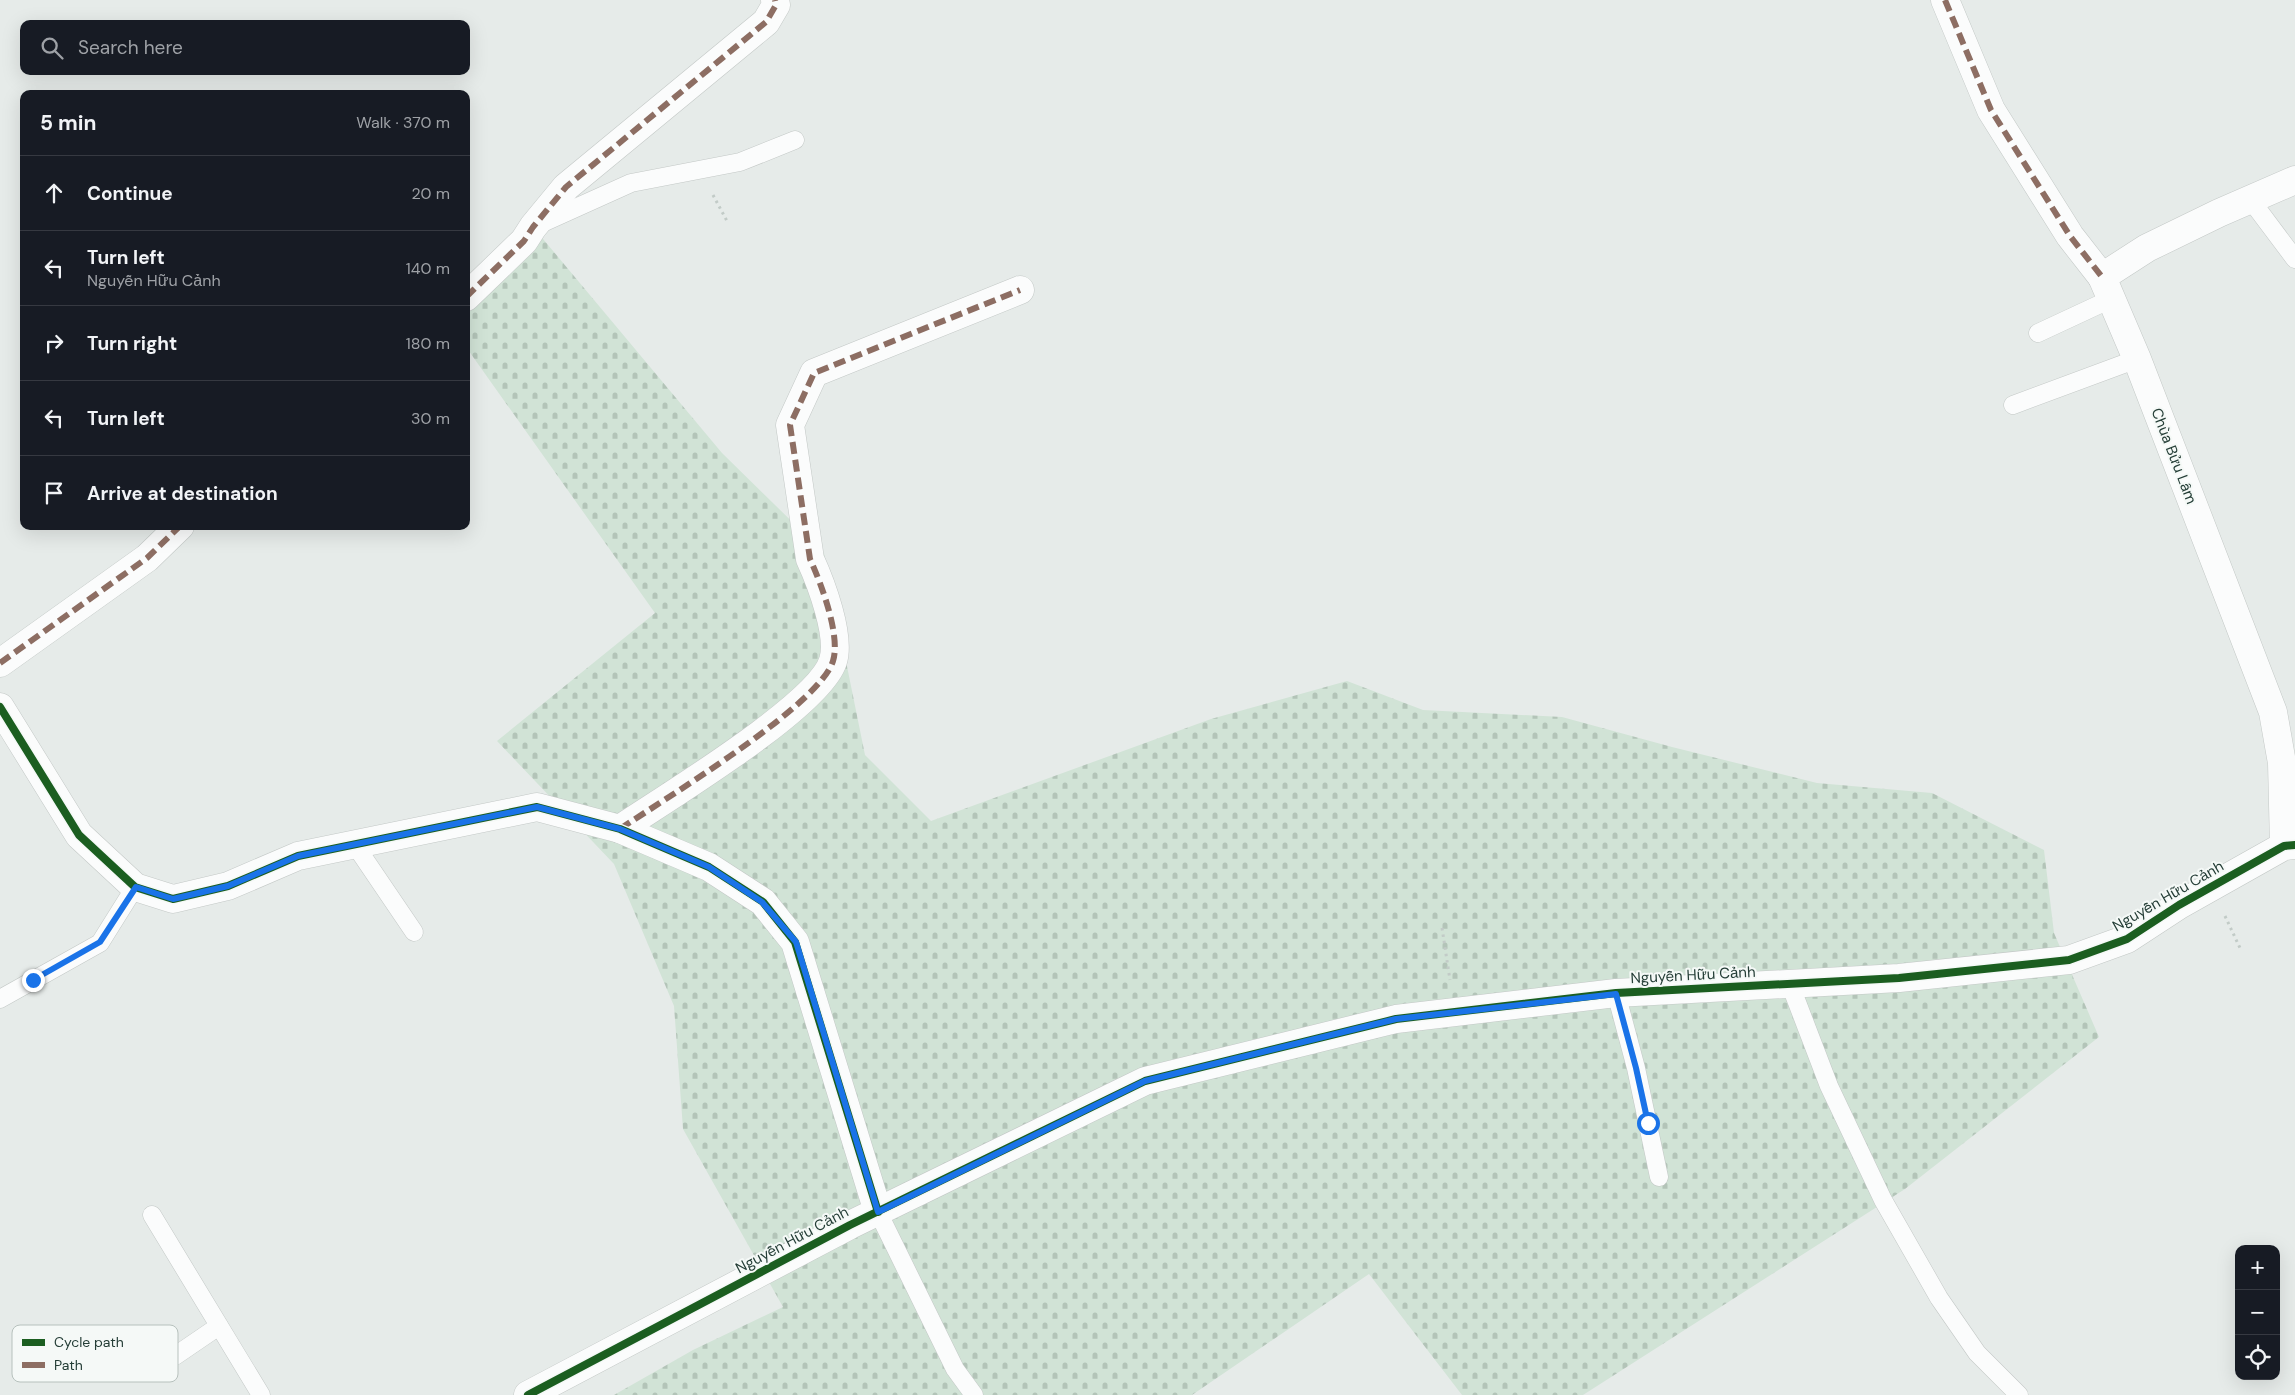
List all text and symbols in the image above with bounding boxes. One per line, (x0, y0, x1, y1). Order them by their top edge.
search box (20, 20, 470, 75)
icon: search (38, 34, 66, 62)
text: Search here (78, 35, 183, 60)
text: 5 min (40, 109, 96, 137)
text: Walk · 370 m (356, 112, 450, 133)
icon: ahead (40, 179, 68, 207)
text: Continue (87, 181, 173, 206)
text: 20 m (411, 183, 450, 204)
text: Turn left (87, 245, 165, 270)
icon: left (40, 254, 68, 282)
text: 140 m (406, 258, 450, 279)
text: Nguyễn Hữu Cảnh (87, 270, 221, 291)
icon: right (40, 329, 68, 357)
text: Turn right (87, 331, 177, 356)
text: 180 m (406, 333, 450, 354)
icon: left (40, 404, 68, 432)
street label: Chùa Bửu Lâm (2147, 405, 2201, 507)
text: Turn left (87, 406, 165, 431)
text: 30 m (411, 408, 450, 429)
icon: arrive (40, 479, 68, 507)
text: Arrive at destination (87, 481, 278, 506)
street label: Nguyễn Hữu Cảnh (2109, 856, 2227, 936)
street label: Nguyễn Hữu Cảnh (1630, 962, 1756, 988)
route end (22, 969, 45, 992)
route start (1637, 1112, 1660, 1135)
street label: Nguyễn Hữu Cảnh (732, 1202, 852, 1278)
map controls (2235, 1245, 2280, 1380)
button: + (2235, 1245, 2280, 1290)
button: − (2235, 1290, 2280, 1335)
legend (12, 1325, 178, 1382)
text: Cycle path (54, 1333, 124, 1351)
button: locate (2235, 1335, 2280, 1380)
text: Path (54, 1356, 83, 1374)

